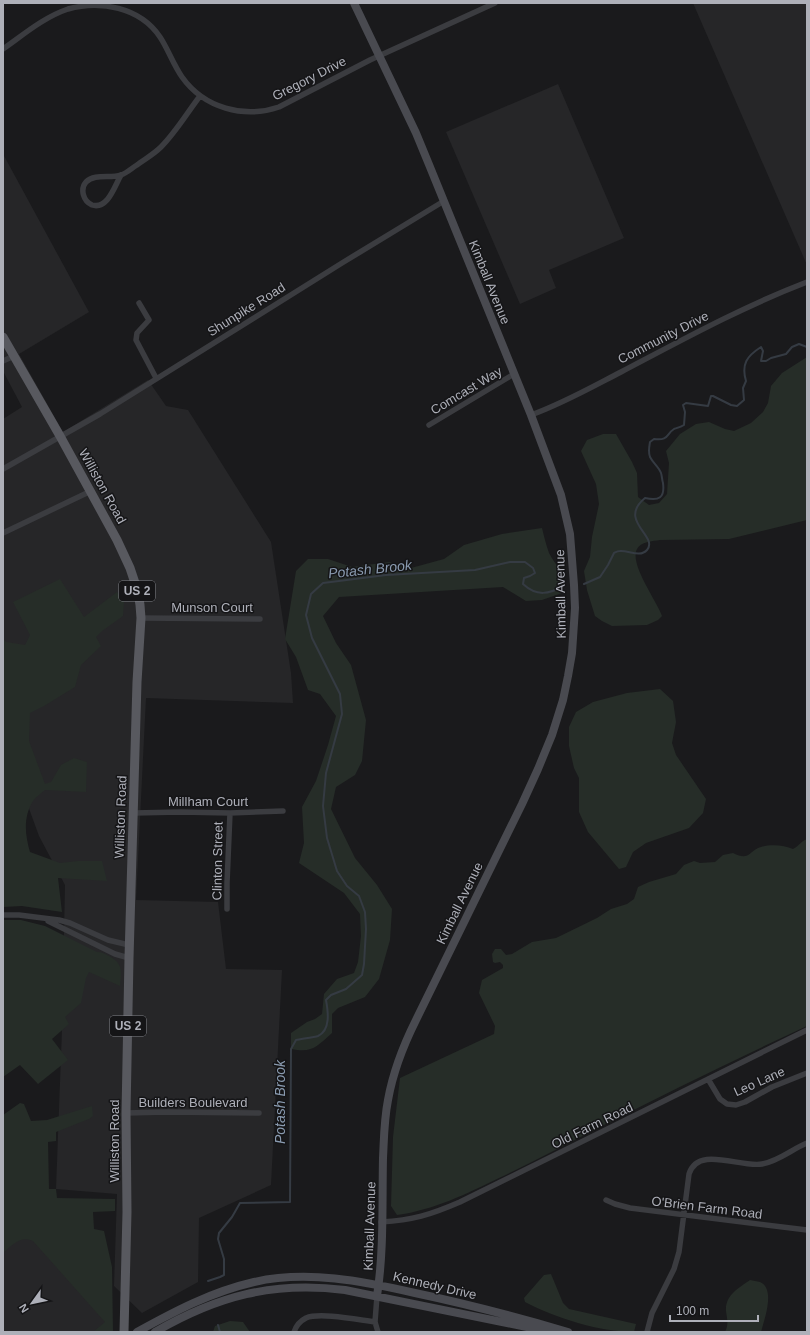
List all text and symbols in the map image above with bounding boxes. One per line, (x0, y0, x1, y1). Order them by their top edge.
street label: Gregory Drive (270, 53, 349, 103)
street label: Kimball Avenue (466, 238, 513, 326)
street label: Shunpike Road (205, 280, 288, 339)
street label: Community Drive (615, 308, 711, 367)
street label: Comcast Way (428, 363, 505, 418)
street label: Williston Road (76, 446, 129, 526)
street label: Kimball Avenue (552, 549, 569, 639)
water label: Potash Brook (327, 557, 414, 581)
road number: US 2 (119, 581, 155, 601)
street label: Munson Court (171, 600, 253, 615)
street label: Williston Road (112, 775, 129, 859)
street label: Millham Court (168, 794, 248, 809)
street label: Clinton Street (209, 821, 226, 901)
street label: Kimball Avenue (433, 860, 486, 947)
road number: US 2 (110, 1016, 146, 1036)
water label: Potash Brook (272, 1059, 288, 1144)
street label: Leo Lane (731, 1064, 787, 1099)
street label: Builders Boulevard (138, 1095, 248, 1110)
street label: Williston Road (107, 1099, 122, 1183)
street label: Old Farm Road (549, 1099, 635, 1152)
street label: Kimball Avenue (360, 1181, 379, 1271)
street label: O'Brien Farm Road (651, 1193, 763, 1222)
street label: Kennedy Drive (392, 1269, 478, 1302)
north arrow (12, 1283, 52, 1323)
scale bar (670, 1297, 758, 1323)
text: N (16, 1302, 31, 1315)
text: 100 m (676, 1304, 709, 1318)

